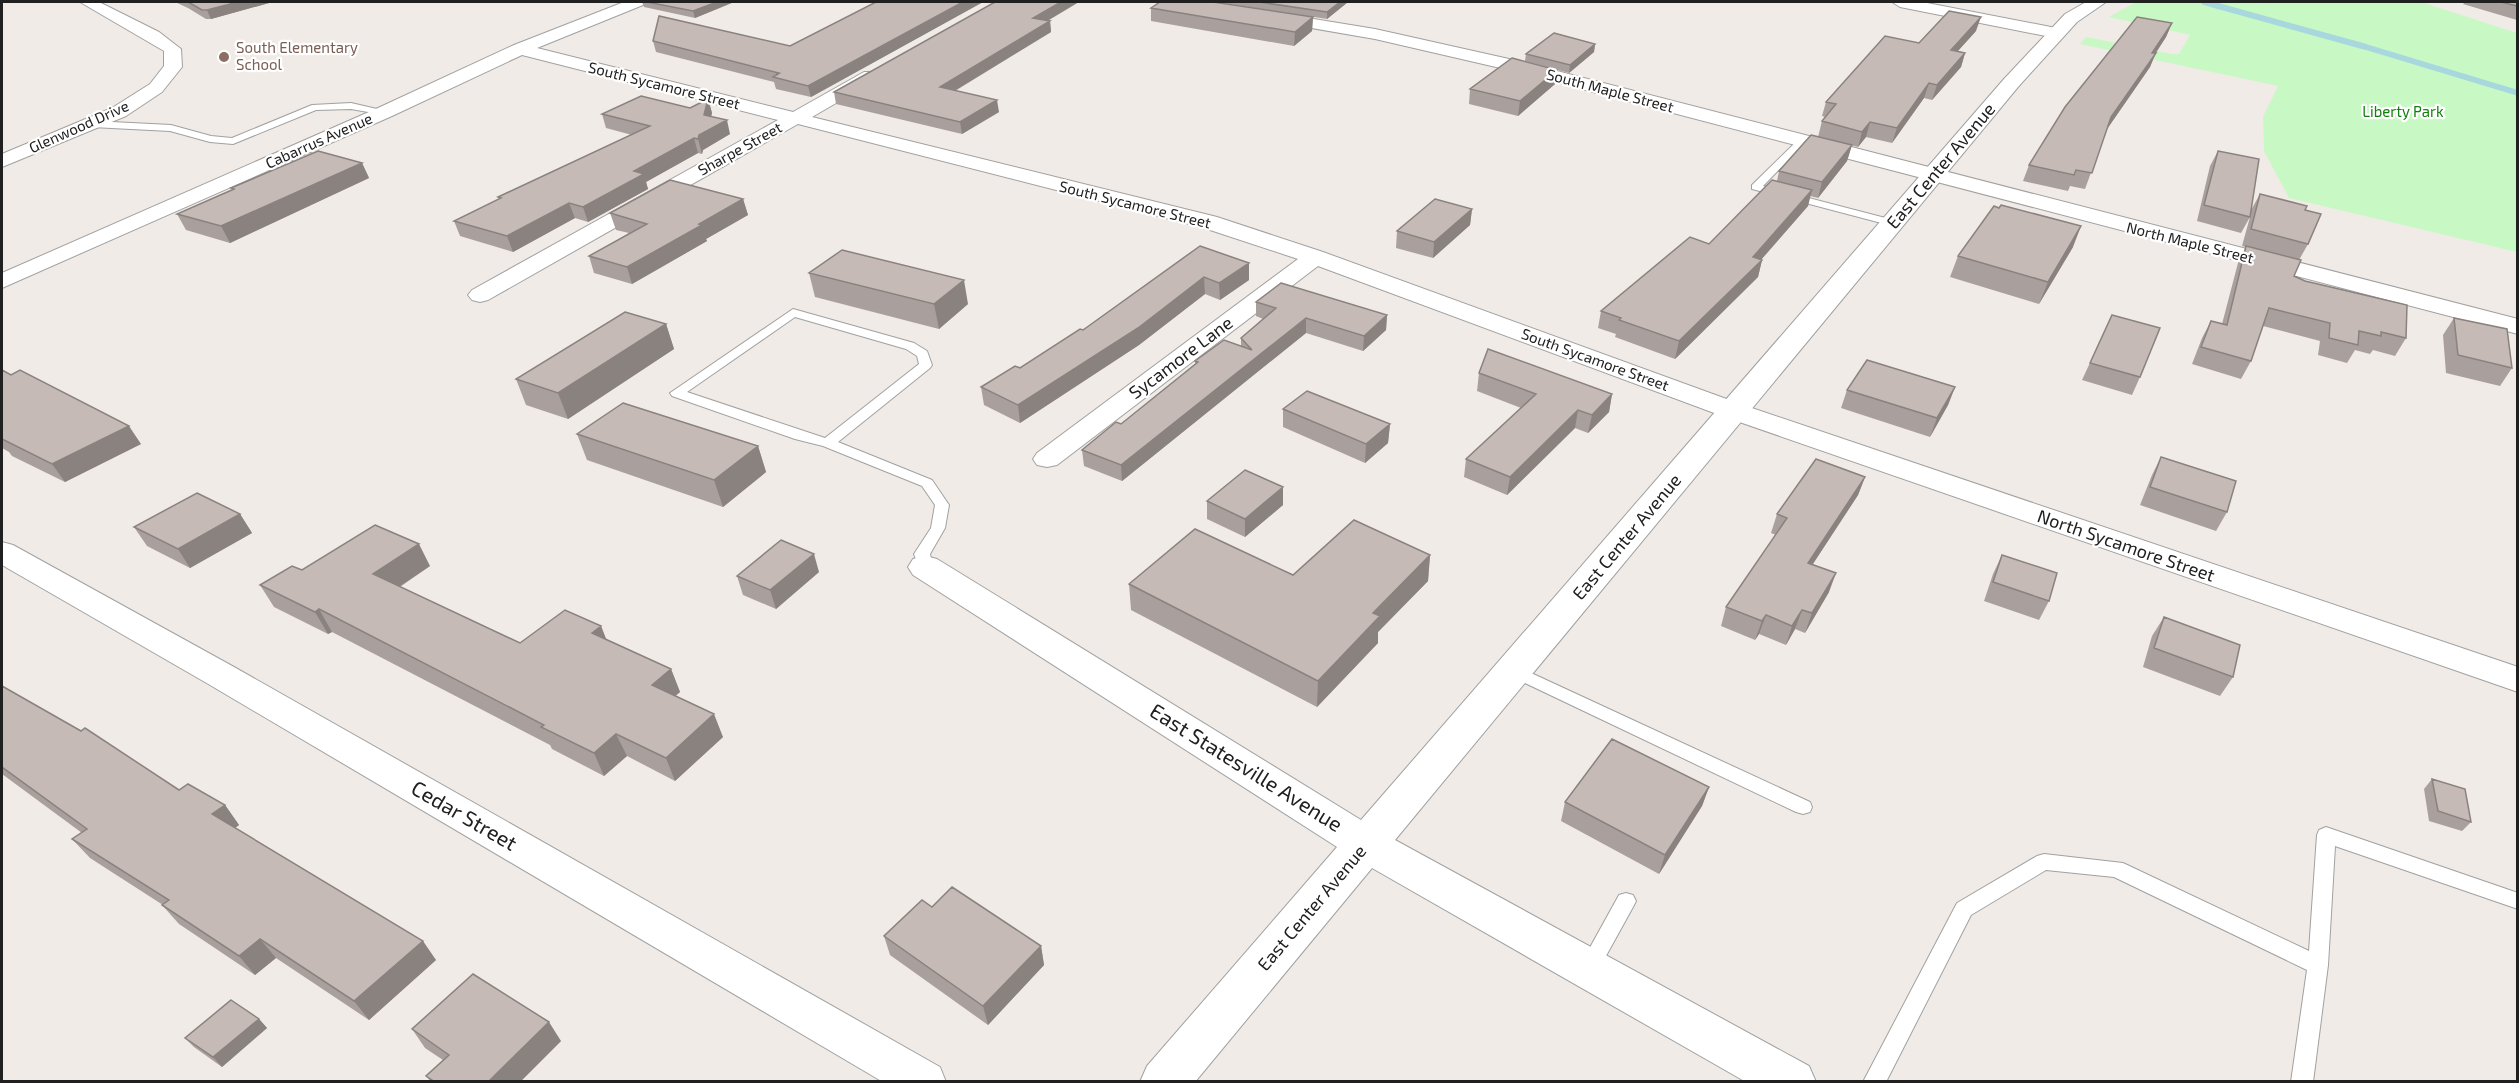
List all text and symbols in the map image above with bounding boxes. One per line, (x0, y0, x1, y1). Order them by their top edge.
place label: South Elementary School (236, 38, 358, 73)
marker: South Elementary School (217, 50, 231, 64)
street label: South Sycamore Street (587, 57, 742, 113)
street label: South Maple Street (1545, 64, 1676, 116)
street label: Glenwood Drive (26, 96, 131, 156)
street label: East Center Avenue (1881, 98, 1999, 233)
park label: Liberty Park (2362, 102, 2444, 120)
street label: Cabarrus Avenue (262, 108, 375, 172)
street label: Sharpe Street (694, 118, 785, 179)
street label: South Sycamore Street (1058, 176, 1213, 232)
street label: North Maple Street (2125, 218, 2256, 267)
street label: Sycamore Lane (1124, 311, 1237, 403)
street label: South Sycamore Street (1519, 324, 1672, 394)
street label: East Center Avenue (1567, 469, 1685, 604)
street label: North Sycamore Street (2035, 504, 2218, 586)
street label: East Statesville Avenue (1146, 697, 1348, 836)
street label: Cedar Street (407, 774, 522, 855)
street label: East Center Avenue (1252, 840, 1370, 975)

